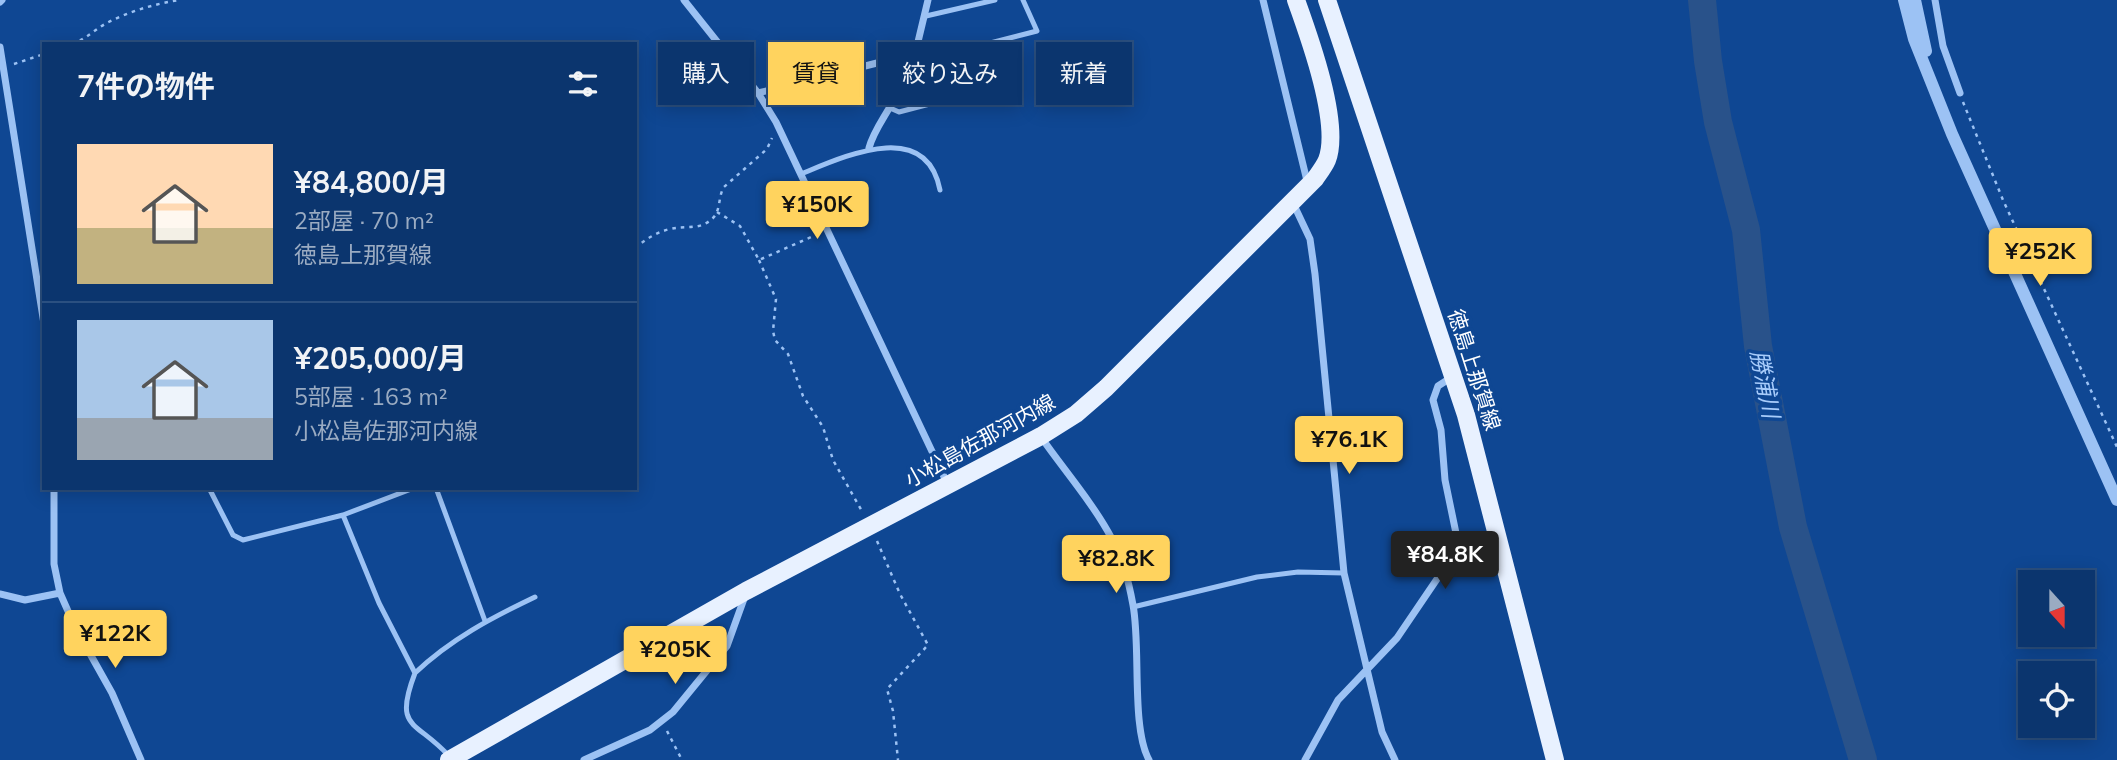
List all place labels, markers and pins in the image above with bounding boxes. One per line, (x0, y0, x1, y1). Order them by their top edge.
pin: ¥150K (768, 182, 866, 241)
pin: ¥252K (1991, 229, 2089, 288)
pin: ¥76.1K (1292, 416, 1406, 476)
pin: ¥84.8K (1388, 532, 1502, 591)
pin: ¥82.8K (1059, 536, 1173, 595)
pin: ¥122K (66, 610, 164, 670)
pin: ¥205K (626, 626, 724, 686)

